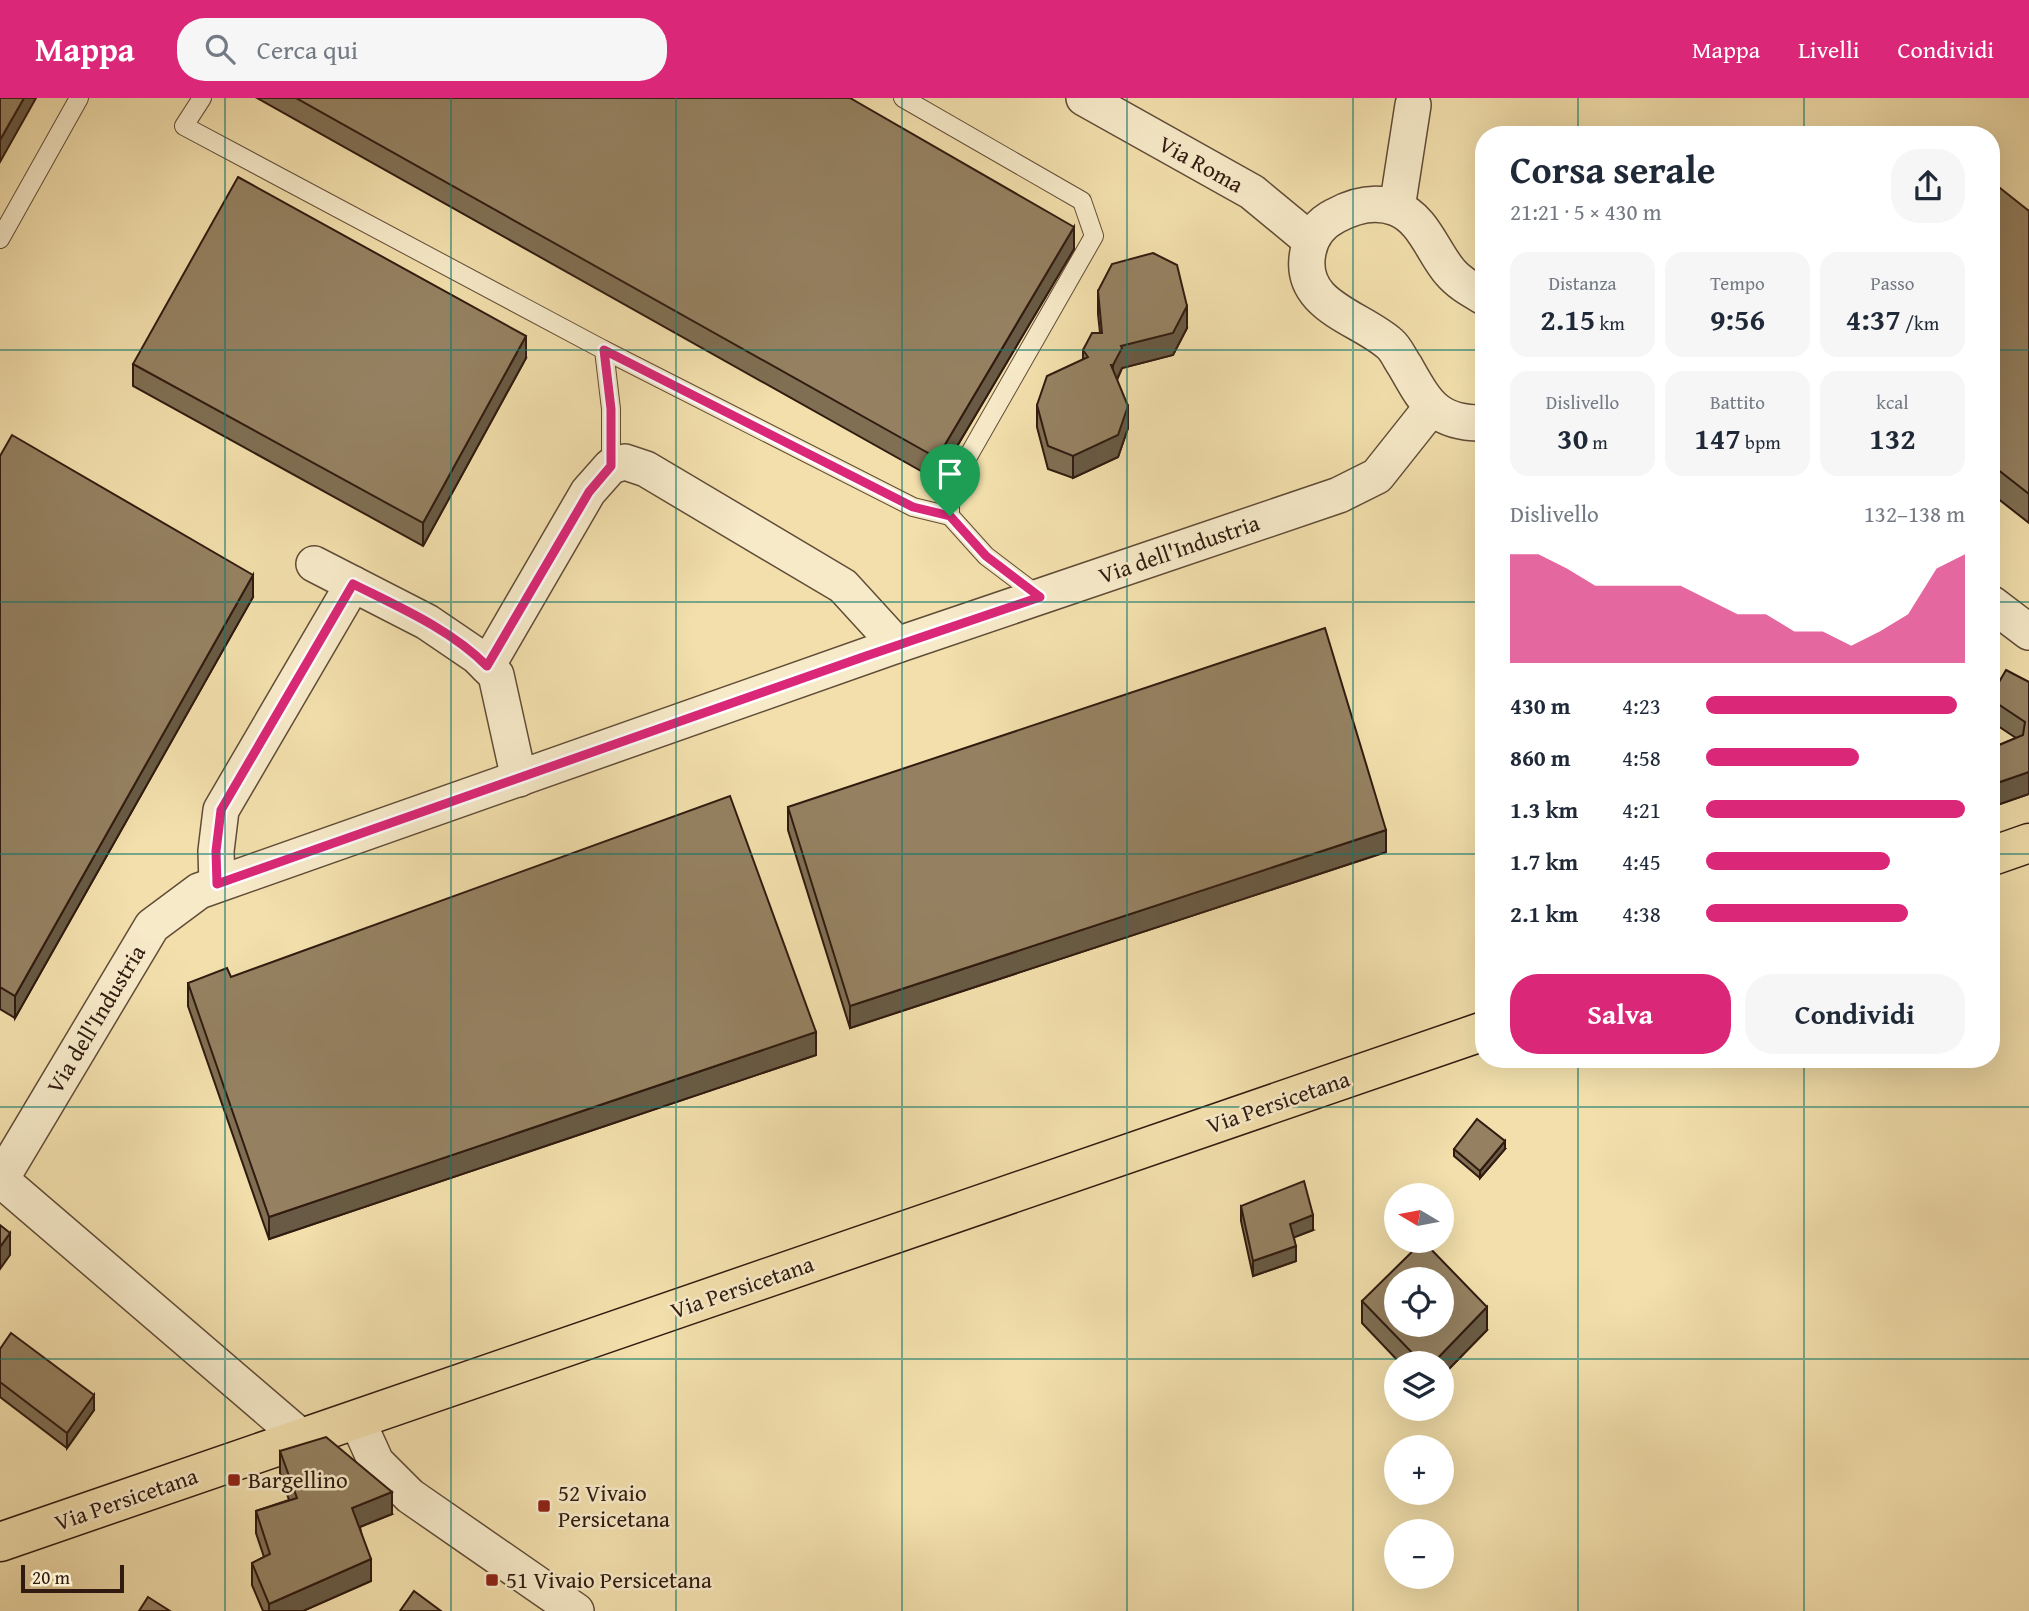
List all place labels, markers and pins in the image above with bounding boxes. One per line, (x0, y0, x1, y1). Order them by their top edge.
pin (920, 444, 980, 516)
place label: Bargellino (248, 1463, 348, 1496)
marker: Bargellino (226, 1472, 242, 1488)
place label: 52 Vivaio Persicetana (558, 1476, 670, 1535)
marker: 52 Vivaio Persicetana (536, 1498, 552, 1514)
place label: 51 Vivaio Persicetana (506, 1563, 712, 1596)
marker: 51 Vivaio Persicetana (484, 1572, 500, 1588)

